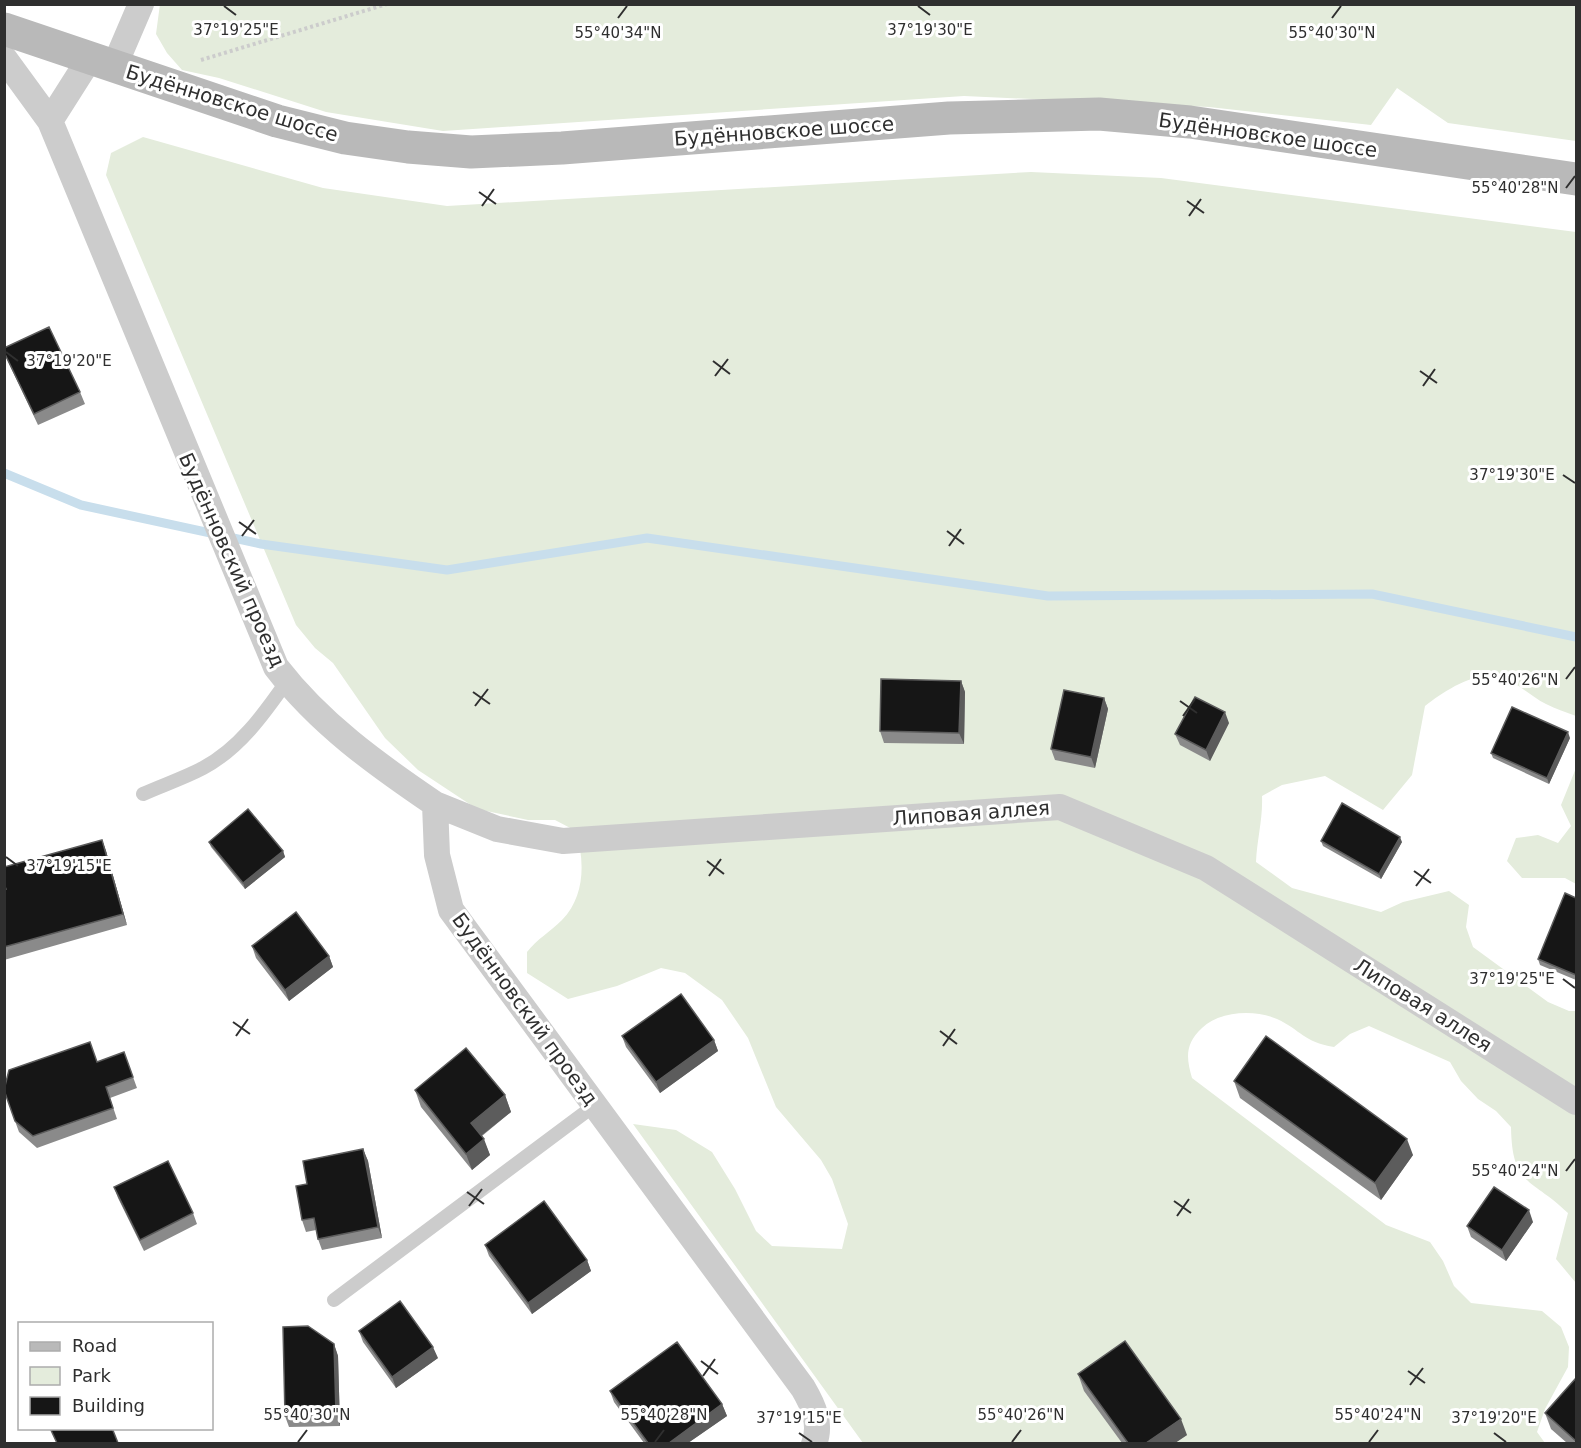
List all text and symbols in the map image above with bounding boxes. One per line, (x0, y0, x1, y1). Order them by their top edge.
text: 37°19'25"E (193, 21, 279, 39)
text: 37°19'30"E (887, 21, 973, 39)
text: 55°40'34"N (574, 24, 662, 42)
text: 55°40'30"N (1288, 24, 1376, 42)
street label: Будённовское шоссе (123, 59, 341, 147)
street label: Будённовское шоссе (1157, 108, 1379, 162)
street label: Будённовское шоссе (673, 111, 895, 151)
text: 55°40'28"N (1471, 179, 1559, 197)
text: 37°19'20"E (26, 352, 112, 370)
street label: Будённовский проезд (174, 449, 290, 671)
text: 37°19'30"E (1469, 466, 1555, 484)
text: 55°40'26"N (1471, 671, 1559, 689)
street label: Липовая аллея (891, 796, 1051, 830)
text: 37°19'15"E (26, 857, 112, 875)
street label: Будённовский проезд (447, 908, 603, 1110)
street label: Липовая аллея (1350, 953, 1496, 1057)
text: 37°19'25"E (1469, 970, 1555, 988)
text: 55°40'24"N (1471, 1162, 1559, 1180)
legend (18, 1322, 213, 1430)
text: Road (72, 1335, 117, 1356)
text: Park (72, 1365, 111, 1386)
text: Building (72, 1395, 145, 1416)
text: 55°40'30"N (263, 1406, 351, 1424)
text: 55°40'28"N (620, 1406, 708, 1424)
text: 55°40'26"N (977, 1406, 1065, 1424)
text: 55°40'24"N (1334, 1406, 1422, 1424)
text: 37°19'15"E (756, 1409, 842, 1427)
text: 37°19'20"E (1451, 1409, 1537, 1427)

